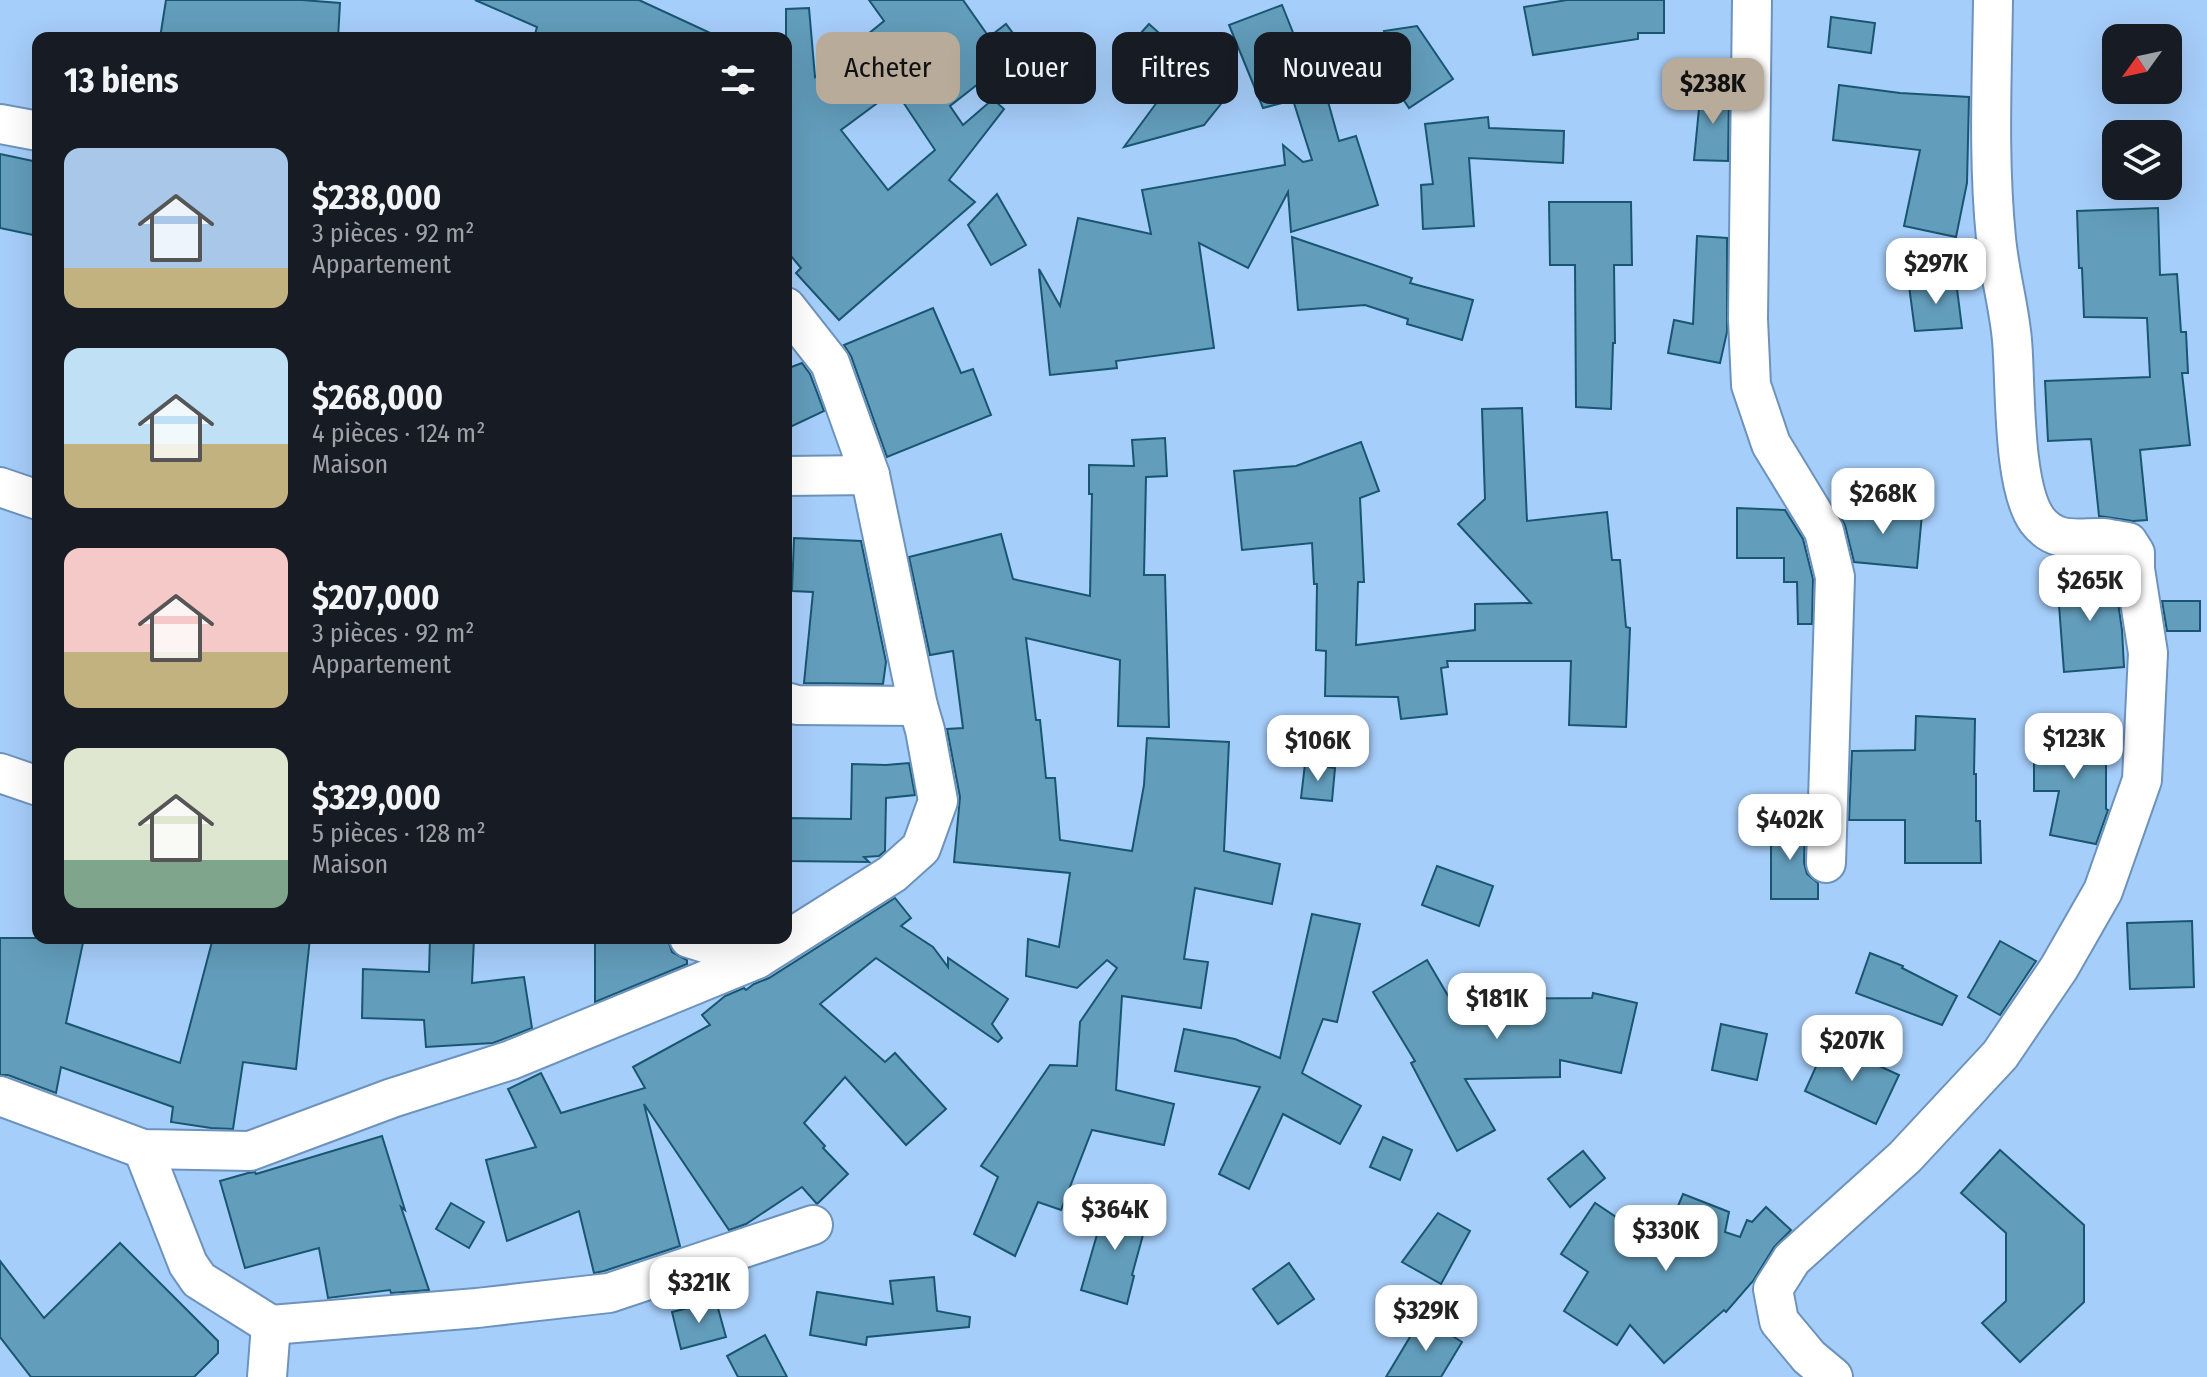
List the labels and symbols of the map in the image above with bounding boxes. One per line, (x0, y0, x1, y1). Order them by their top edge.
north arrow (2102, 24, 2182, 104)
pin: $238K (1657, 58, 1769, 126)
pin: $297K (1880, 238, 1992, 306)
pin: $268K (1827, 468, 1939, 536)
pin: $265K (2034, 555, 2146, 623)
pin: $123K (2018, 713, 2130, 781)
pin: $106K (1262, 715, 1374, 783)
pin: $402K (1734, 794, 1846, 862)
pin: $181K (1441, 973, 1553, 1041)
pin: $207K (1796, 1015, 1908, 1083)
pin: $364K (1059, 1184, 1171, 1252)
pin: $330K (1610, 1205, 1722, 1273)
pin: $321K (643, 1257, 755, 1325)
pin: $329K (1370, 1285, 1482, 1353)

